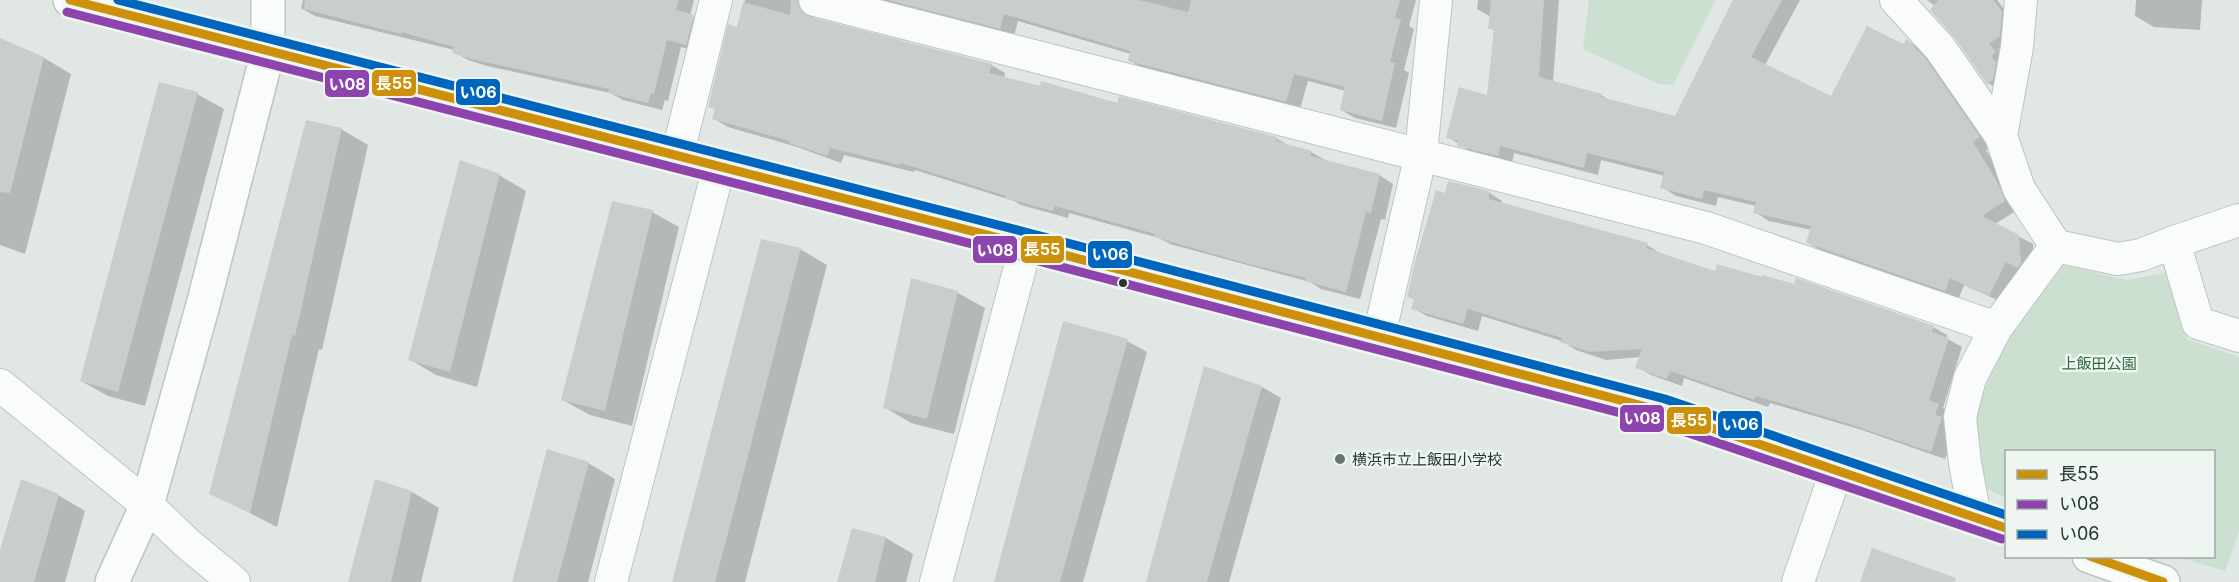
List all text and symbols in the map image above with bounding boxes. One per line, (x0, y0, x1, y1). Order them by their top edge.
line badge: い08 (324, 69, 370, 98)
line badge: 長55 (371, 69, 417, 97)
text: 長55 (376, 73, 412, 93)
text: い08 (328, 74, 366, 94)
line badge: い06 (455, 78, 501, 106)
text: い06 (459, 82, 497, 102)
line badge: い08 (972, 235, 1018, 264)
line badge: 長55 (1020, 235, 1065, 264)
text: 長55 (1024, 239, 1060, 259)
text: い08 (976, 240, 1014, 260)
line badge: い06 (1087, 240, 1133, 269)
text: い06 (1091, 244, 1129, 264)
unlabelled marker (1117, 277, 1129, 289)
park label: 上飯田公園 (2061, 354, 2137, 373)
line badge: い08 (1619, 404, 1665, 433)
line badge: 長55 (1666, 406, 1712, 435)
text: い08 (1623, 408, 1661, 428)
text: 長55 (1671, 410, 1707, 430)
line badge: い06 (1717, 410, 1763, 439)
text: い06 (1721, 414, 1759, 434)
place label: 横浜市立上飯田小学校 (1352, 450, 1502, 469)
legend (2005, 450, 2215, 558)
marker: 横浜市立上飯田小学校 (1333, 452, 1347, 466)
text: 長55 (2059, 463, 2099, 484)
text: い08 (2059, 493, 2100, 514)
text: い06 (2059, 523, 2100, 544)

